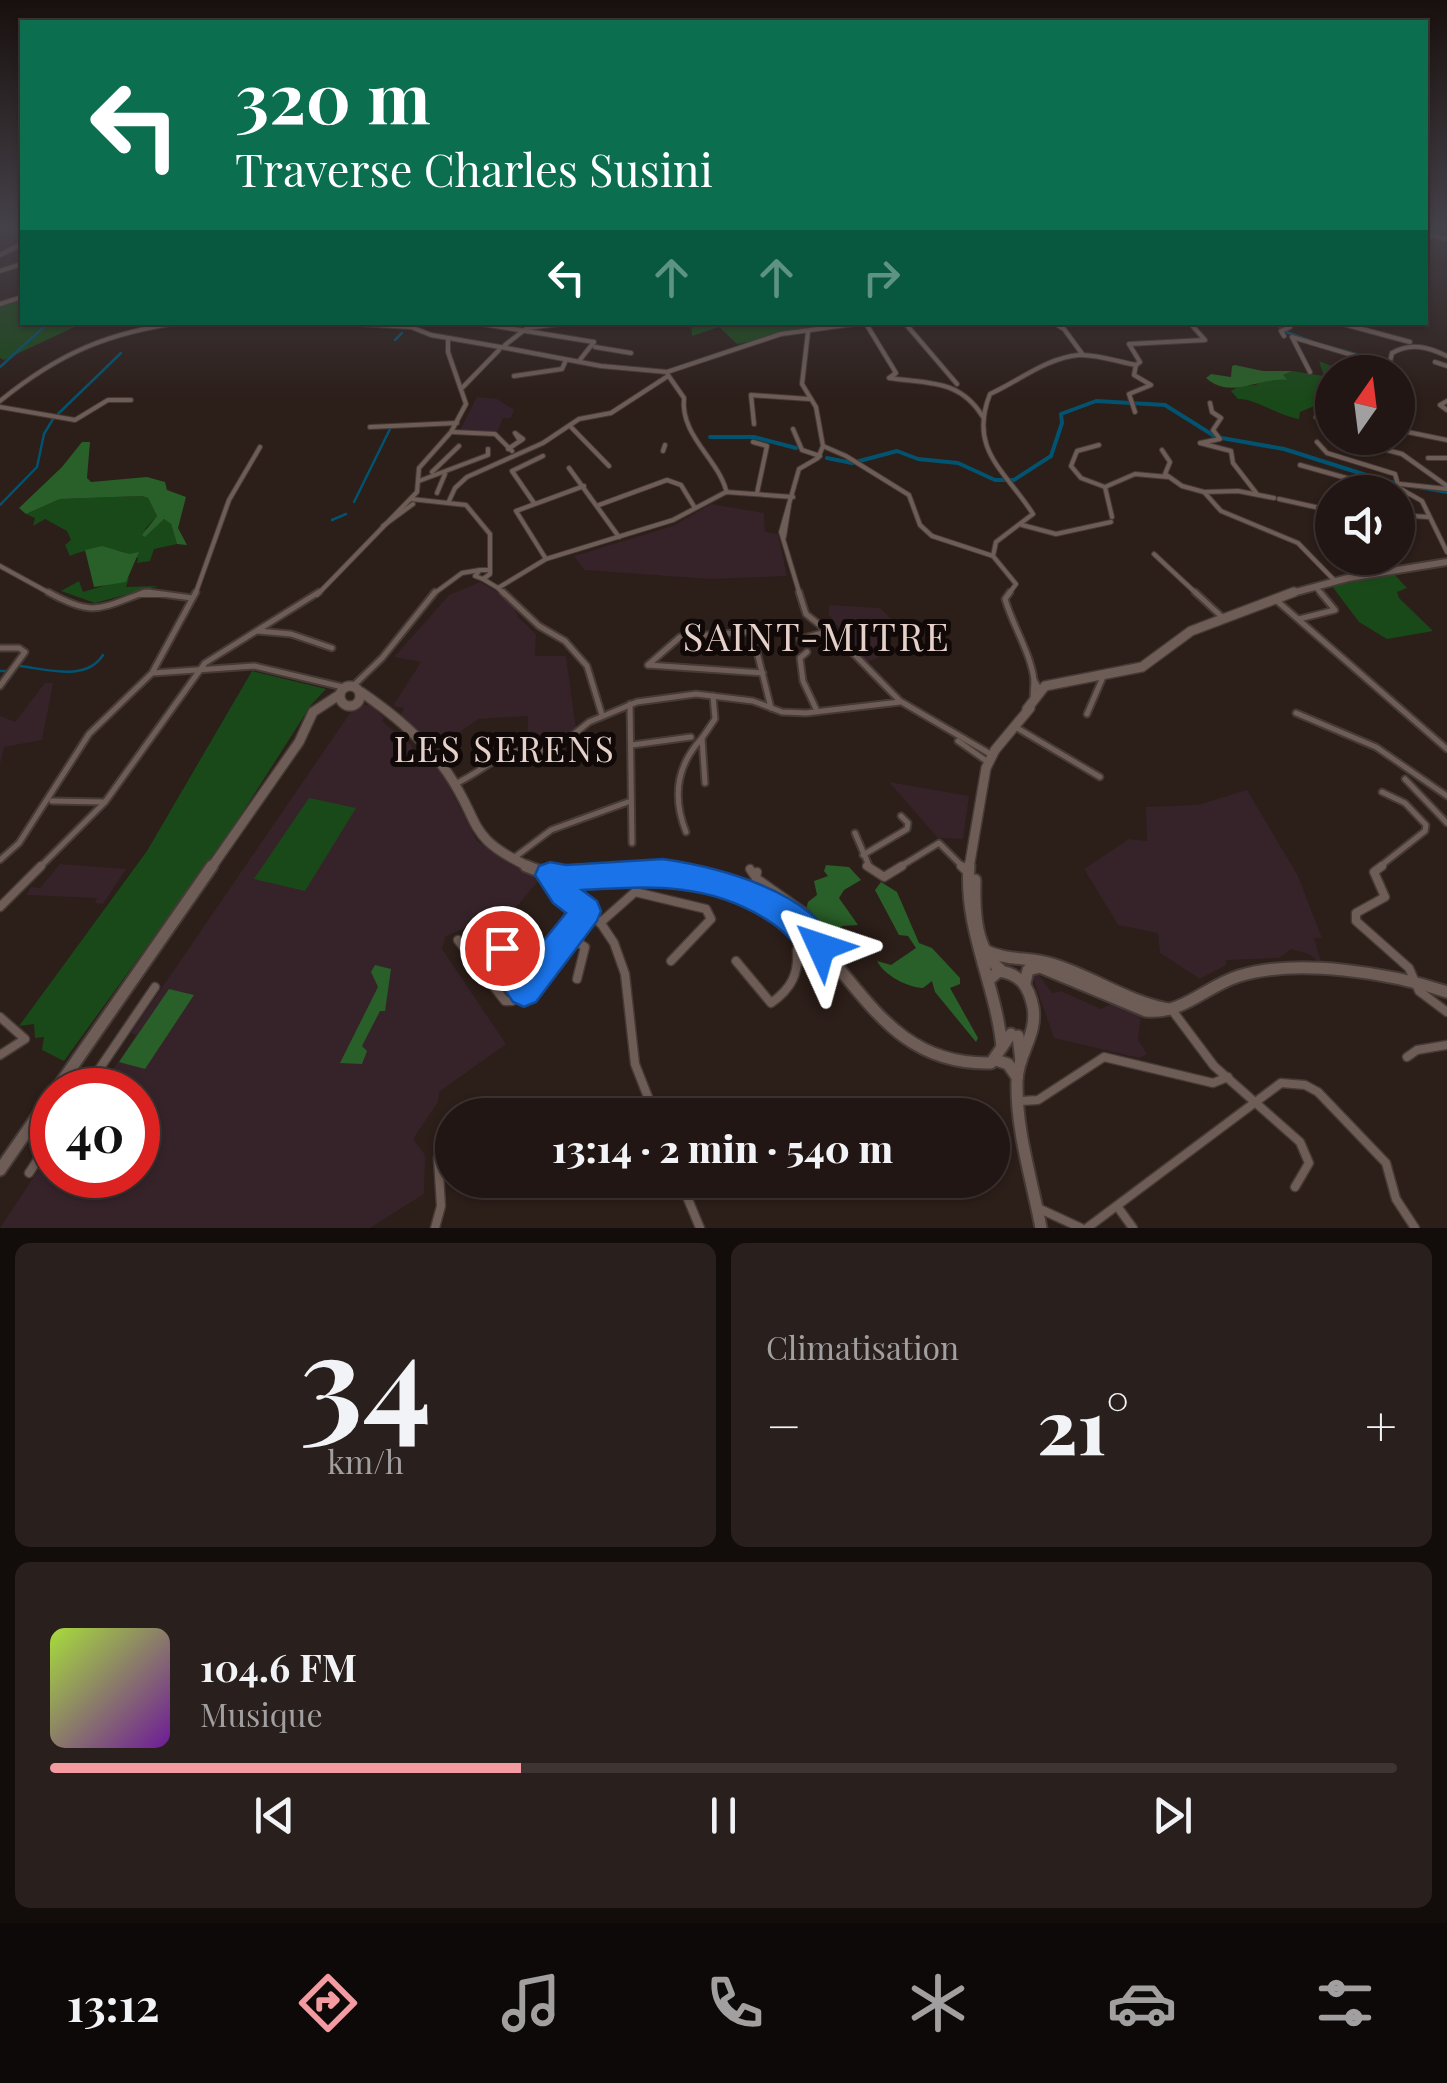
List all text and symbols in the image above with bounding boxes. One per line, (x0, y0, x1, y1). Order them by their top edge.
text: 320 m (235, 48, 431, 142)
icon: left (70, 60, 200, 190)
text: Traverse Charles Susini (235, 138, 713, 198)
icon: left (539, 250, 594, 305)
icon: ahead (644, 250, 699, 305)
icon: ahead (749, 250, 804, 305)
icon: right (854, 250, 909, 305)
north arrow (1315, 355, 1415, 455)
map controls (1315, 355, 1415, 575)
button: sound (1315, 475, 1415, 575)
district label: SAINT-MITRE (683, 610, 951, 661)
district label: LES SERENS (394, 724, 616, 771)
position arrow (769, 895, 873, 999)
pin (460, 906, 545, 991)
icon: arrive (475, 921, 530, 976)
speed limit sign: 40 (30, 1068, 160, 1198)
text: 13:14 · 2 min · 540 m (552, 1122, 893, 1173)
text: 34 (299, 1287, 432, 1461)
text: Climatisation (766, 1325, 959, 1368)
text: 21° (1037, 1374, 1129, 1474)
text: − (766, 1387, 802, 1461)
text: + (1365, 1387, 1397, 1461)
text: km/h (327, 1439, 404, 1482)
text: 104.6 FM (200, 1641, 357, 1692)
text: Musique (200, 1692, 323, 1735)
icon: previous (247, 1788, 302, 1843)
icon: pause (696, 1788, 751, 1843)
icon: next (1145, 1788, 1200, 1843)
icon: directions (293, 1968, 363, 2038)
icon: music (496, 1968, 566, 2038)
icon: phone (700, 1968, 770, 2038)
icon: climate (903, 1968, 973, 2038)
icon: car (1107, 1968, 1177, 2038)
icon: filters (1310, 1968, 1380, 2038)
text: 13:12 (67, 1973, 159, 2033)

